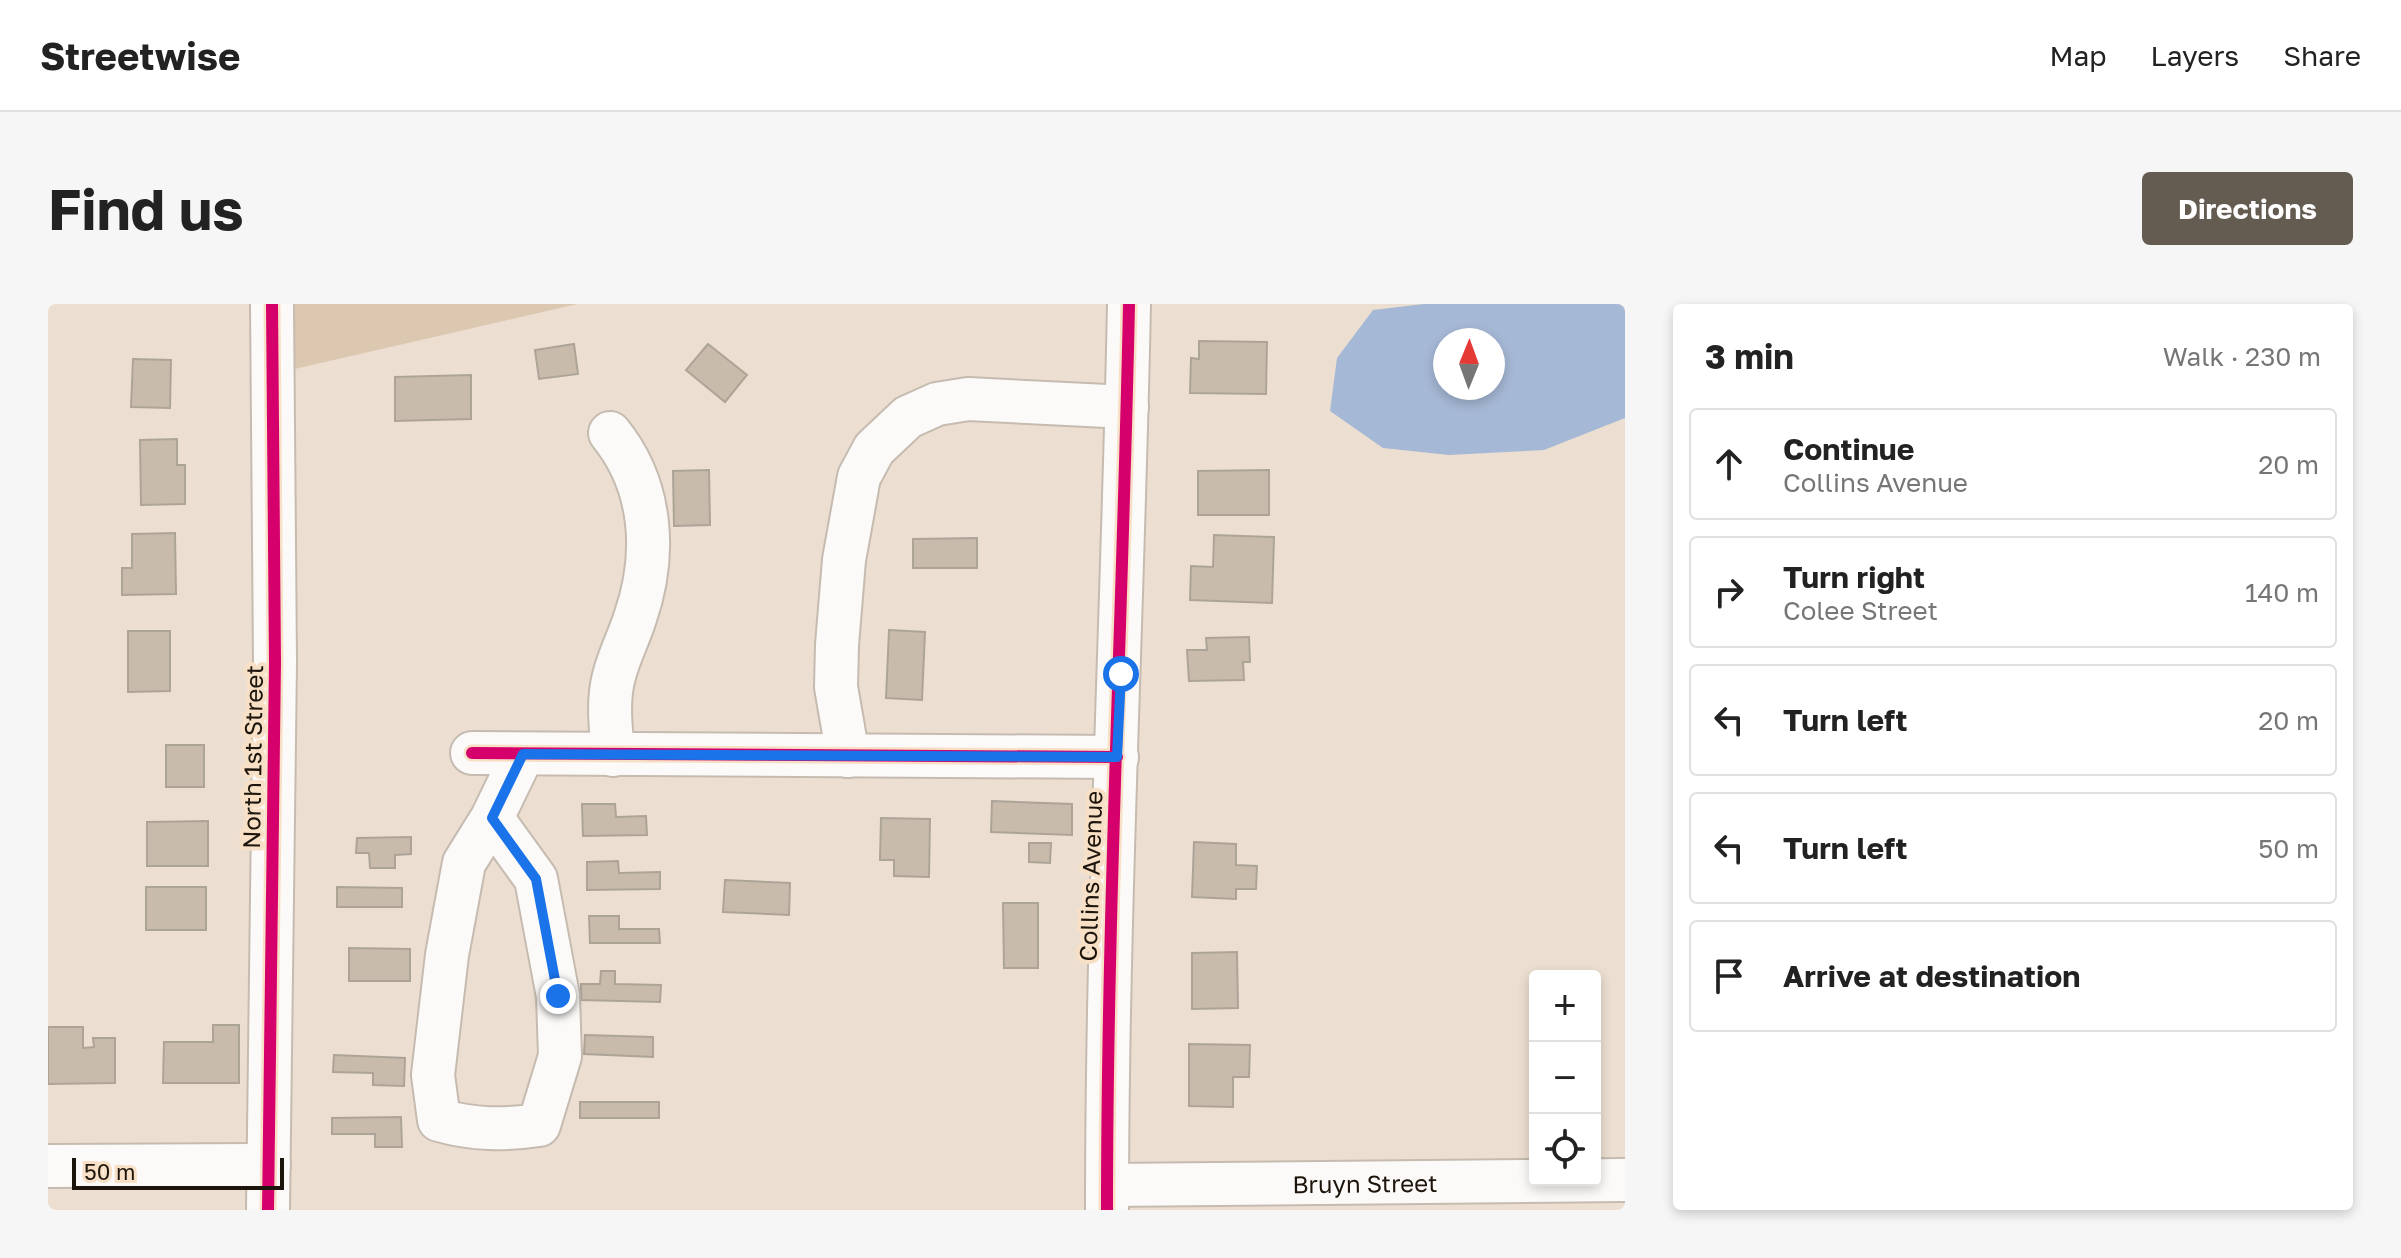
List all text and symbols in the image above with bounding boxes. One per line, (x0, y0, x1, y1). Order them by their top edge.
text: Streetwise (40, 33, 240, 78)
text: Map (2049, 39, 2107, 72)
text: Layers (2151, 39, 2239, 72)
text: Share (2283, 39, 2361, 72)
button: Directions (2142, 172, 2353, 245)
text: Find us (48, 175, 244, 242)
north arrow (1433, 328, 1505, 400)
text: 3 min (1705, 336, 1794, 376)
text: Walk · 230 m (2163, 341, 2321, 372)
text: Continue (1783, 431, 1914, 467)
icon: ahead (1707, 442, 1751, 486)
text: 20 m (2258, 449, 2319, 480)
text: Collins Avenue (1783, 467, 1968, 498)
text: Turn right (1783, 559, 1925, 595)
icon: right (1707, 570, 1751, 614)
text: 140 m (2245, 577, 2319, 608)
text: Colee Street (1783, 595, 1938, 626)
route start (1103, 656, 1139, 692)
street label: North 1st Street (236, 665, 268, 849)
icon: left (1707, 698, 1751, 742)
text: Turn left (1783, 702, 1908, 738)
text: 20 m (2258, 705, 2319, 736)
street label: Collins Avenue (1073, 790, 1107, 962)
icon: left (1707, 826, 1751, 870)
text: Turn left (1783, 830, 1908, 866)
text: 50 m (2258, 833, 2319, 864)
icon: arrive (1707, 954, 1751, 998)
text: Arrive at destination (1783, 958, 2080, 994)
map controls (1529, 970, 1601, 1186)
button: + (1529, 970, 1601, 1042)
route end (540, 978, 576, 1014)
button: − (1529, 1042, 1601, 1114)
button: locate (1529, 1114, 1601, 1186)
scale bar (72, 1154, 284, 1190)
text: 50 m (84, 1158, 135, 1185)
street label: Bruyn Street (1292, 1167, 1438, 1198)

